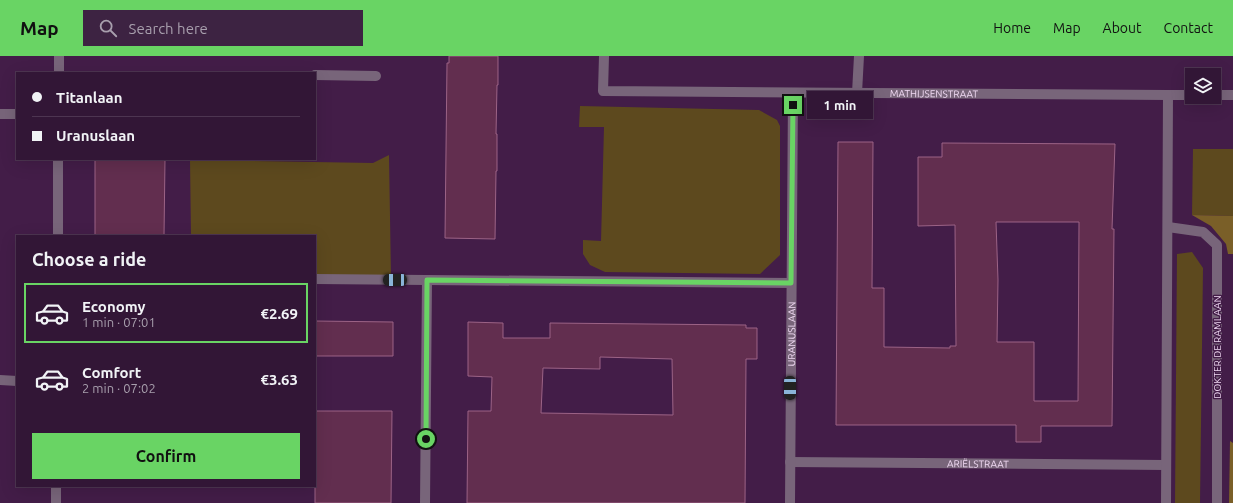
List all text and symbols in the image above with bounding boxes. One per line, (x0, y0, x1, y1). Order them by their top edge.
search box (83, 10, 363, 46)
text: Map (20, 17, 59, 39)
icon: search (97, 17, 119, 39)
text: Search here (129, 20, 208, 37)
text: Home (993, 20, 1031, 36)
text: Map (1053, 20, 1081, 36)
text: About (1103, 20, 1142, 36)
text: Contact (1164, 20, 1213, 36)
map controls (1185, 68, 1221, 104)
button: layers (1185, 68, 1221, 104)
street label: MATHIJSENSTRAAT (890, 88, 979, 100)
text: Titanlaan (56, 89, 123, 106)
callout: 1 min (807, 91, 873, 119)
route end (784, 96, 802, 114)
text: 1 min (824, 98, 856, 112)
text: Uranuslaan (56, 127, 135, 144)
text: Choose a ride (32, 249, 146, 269)
car (383, 274, 407, 286)
icon: car (34, 295, 70, 331)
street label: DOKTER DE RAMLAAN (1212, 295, 1223, 399)
text: Economy (82, 298, 146, 315)
street label: URANUSLAAN (786, 301, 797, 367)
text: €2.69 (260, 305, 298, 322)
text: 1 min · 07:01 (82, 315, 156, 329)
icon: car (34, 361, 70, 397)
text: Comfort (82, 364, 141, 381)
text: €3.63 (260, 371, 298, 388)
car (784, 376, 796, 400)
text: 2 min · 07:02 (82, 381, 156, 395)
route start (417, 430, 435, 448)
button: Confirm (32, 433, 300, 479)
street label: ARIËLSTRAAT (947, 458, 1009, 470)

